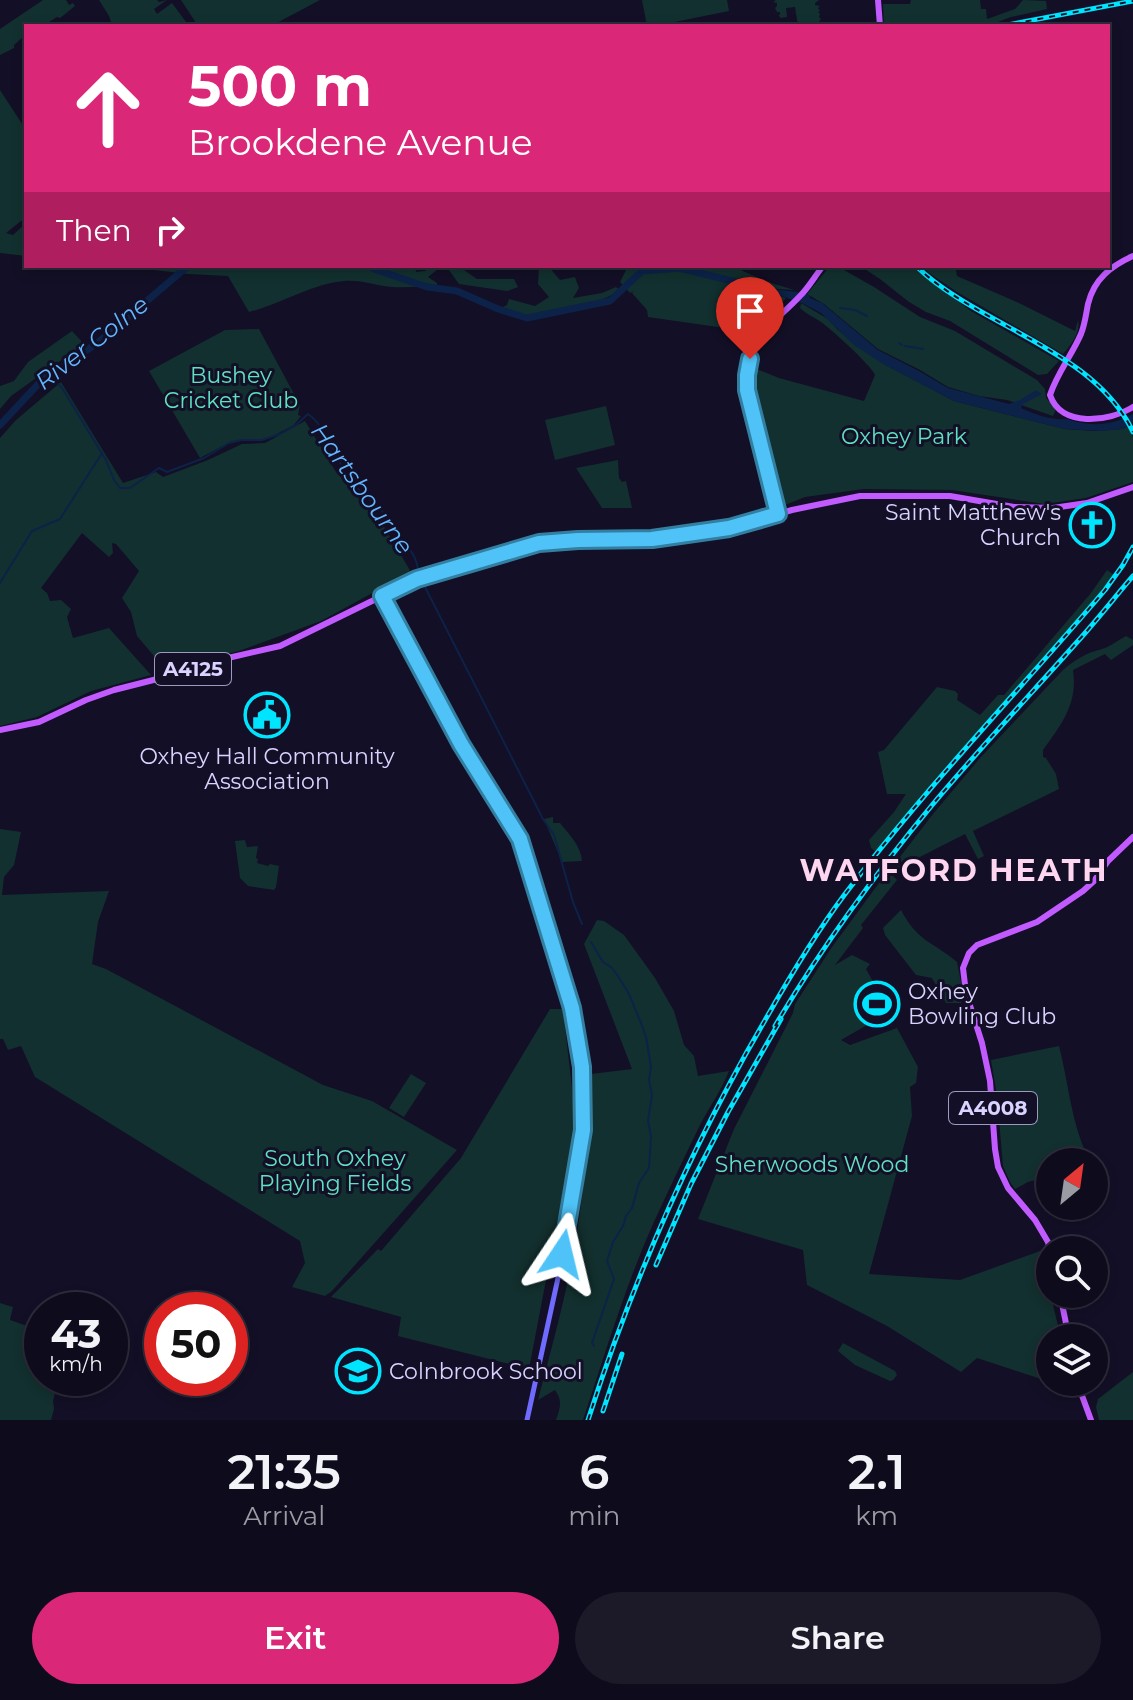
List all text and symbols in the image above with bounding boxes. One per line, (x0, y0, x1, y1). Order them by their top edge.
text: 500 m (188, 52, 372, 120)
icon: ahead (56, 56, 160, 160)
text: Brookdene Avenue (188, 120, 533, 164)
icon: right (148, 208, 192, 252)
text: Then (56, 212, 132, 249)
pin (716, 277, 784, 359)
water label: River Colne (29, 289, 154, 396)
icon: arrive (728, 289, 772, 333)
park label: Bushey Cricket Club (164, 362, 298, 414)
water label: Hartsbourne (305, 418, 420, 560)
park label: Oxhey Park (841, 423, 968, 450)
place label: Saint Matthew's Church (885, 499, 1061, 551)
church icon: Saint Matthew's Church (1068, 501, 1116, 549)
road number: A4125 (155, 653, 231, 685)
public building icon: Oxhey Hall Community Association (243, 691, 291, 739)
place label: Oxhey Hall Community Association (139, 743, 395, 795)
district label: WATFORD HEATH (800, 852, 1108, 889)
place label: Oxhey Bowling Club (908, 978, 1056, 1030)
sports icon: Oxhey Bowling Club (853, 980, 901, 1028)
road number: A4008 (949, 1092, 1037, 1124)
park label: South Oxhey Playing Fields (259, 1145, 412, 1197)
north arrow (1036, 1148, 1108, 1220)
map controls (1036, 1148, 1108, 1396)
park label: Sherwoods Wood (715, 1151, 909, 1178)
position arrow (520, 1212, 604, 1296)
button: search (1036, 1236, 1108, 1308)
speed limit sign: 50 (144, 1292, 248, 1396)
text: 43 (51, 1309, 101, 1358)
button: layers (1036, 1324, 1108, 1396)
school or university icon: Colnbrook School (334, 1347, 382, 1395)
text: km/h (49, 1352, 103, 1376)
place label: Colnbrook School (389, 1358, 583, 1385)
text: 21:35 (227, 1443, 341, 1501)
text: 6 (579, 1443, 609, 1501)
text: 2.1 (848, 1443, 906, 1501)
text: Arrival (243, 1500, 325, 1532)
text: min (568, 1500, 620, 1532)
text: km (855, 1500, 898, 1532)
button: Exit (32, 1592, 559, 1684)
button: Share (575, 1592, 1101, 1684)

